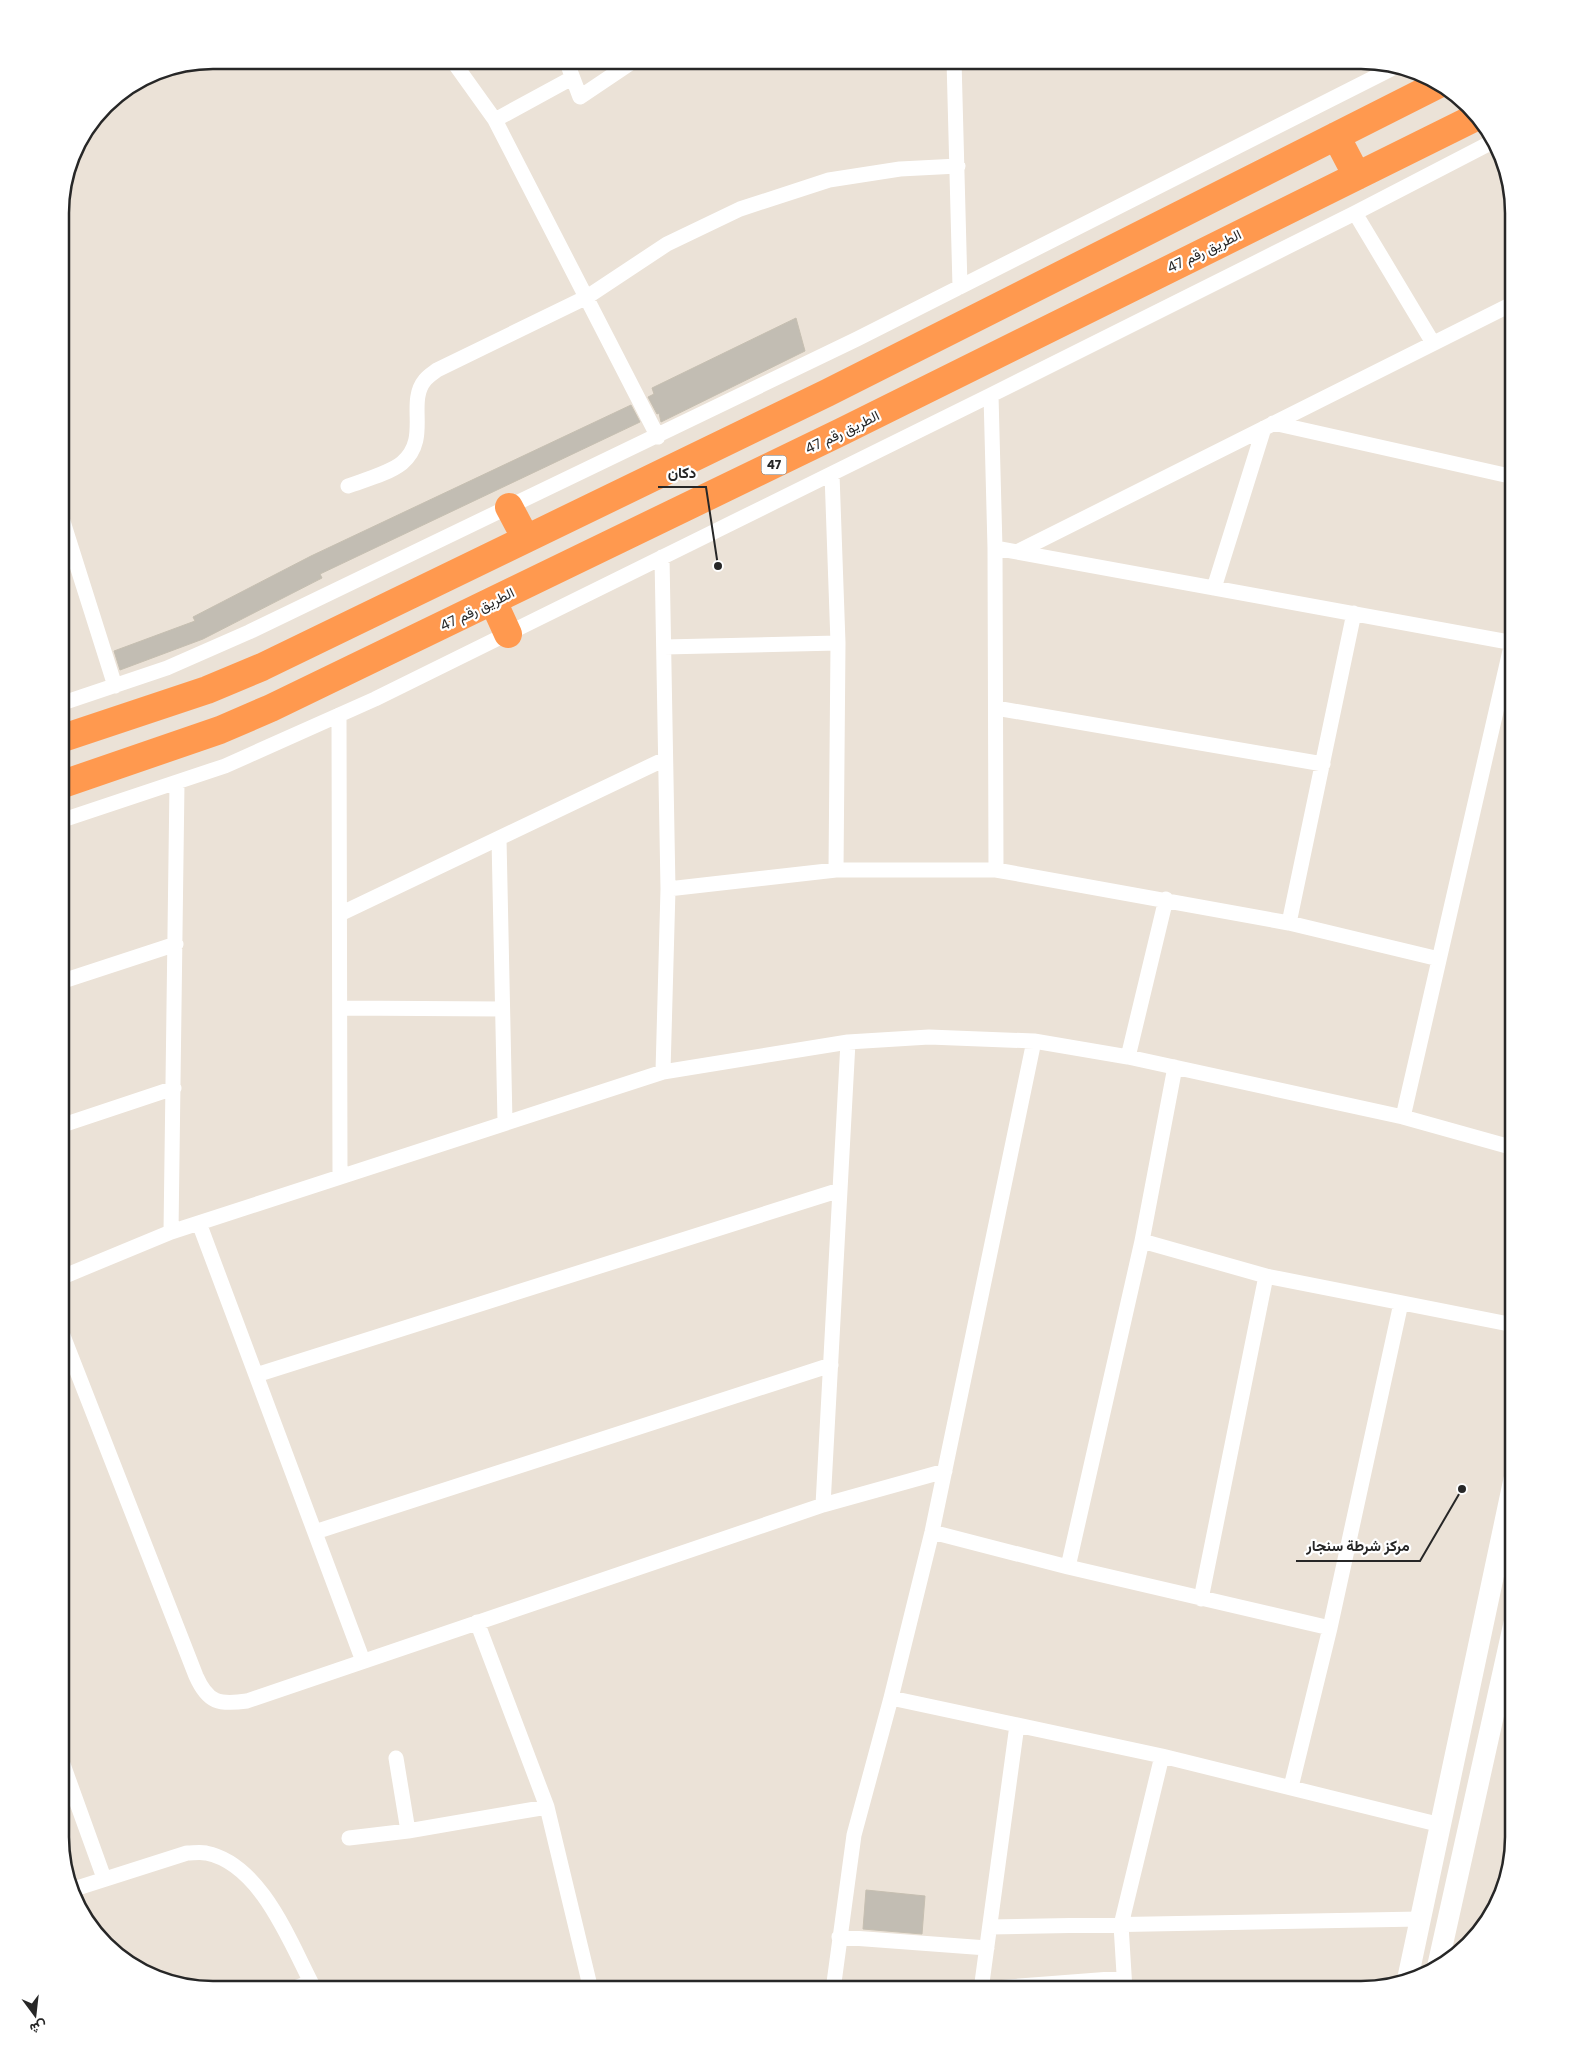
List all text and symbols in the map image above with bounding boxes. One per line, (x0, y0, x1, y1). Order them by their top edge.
street label: الطريق رقم 47 (1164, 224, 1244, 278)
street label: الطريق رقم 47 (802, 405, 882, 459)
road number: 47 (762, 456, 786, 474)
callout: دكان (658, 457, 706, 487)
text: دكان (668, 462, 696, 483)
street label: الطريق رقم 47 (437, 582, 517, 636)
callout: مركز شرطة سنجار (1296, 1531, 1420, 1561)
text: مركز شرطة سنجار (1305, 1535, 1410, 1556)
north arrow (10, 1990, 60, 2040)
text: ش (27, 2016, 49, 2039)

